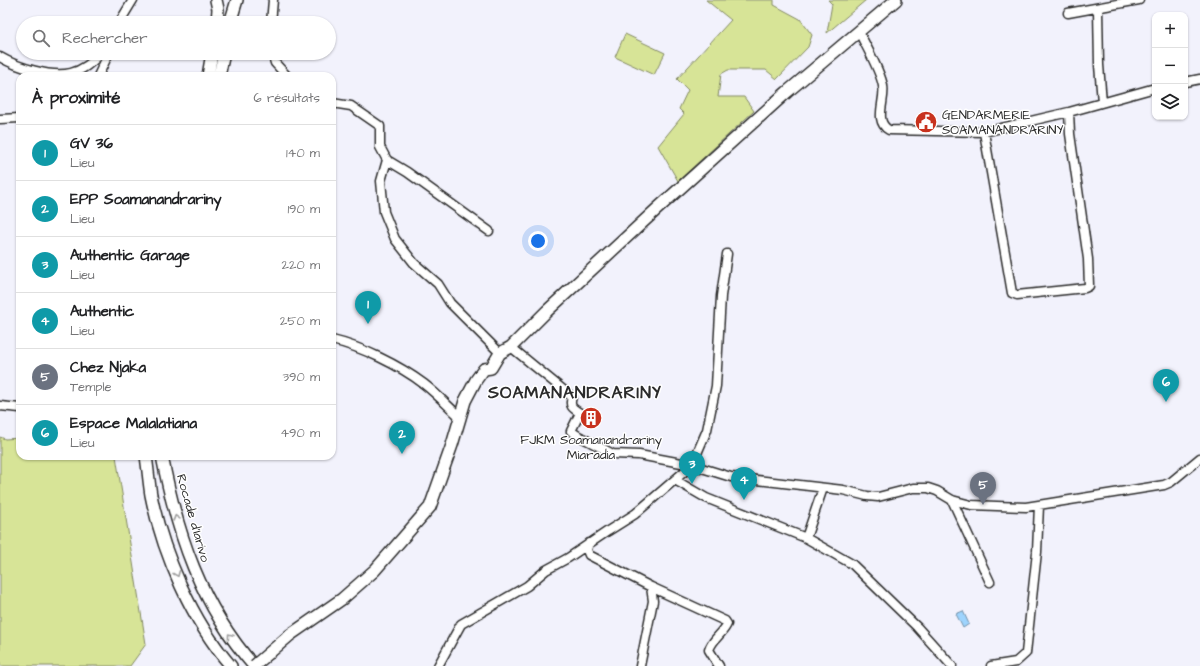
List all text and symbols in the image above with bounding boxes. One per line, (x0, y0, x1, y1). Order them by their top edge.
map controls (1152, 12, 1188, 120)
button: + (1152, 12, 1188, 48)
search box (16, 16, 336, 60)
icon: search (30, 27, 52, 49)
text: Rechercher (62, 28, 147, 49)
button: − (1152, 48, 1188, 84)
button: layers (1152, 84, 1188, 120)
text: À proximité (32, 86, 121, 110)
text: 6 résultats (254, 89, 320, 107)
place label: GENDARMERIE SOAMANANDRARINY (942, 106, 1064, 139)
public building icon: GENDARMERIE SOAMANANDRARINY (913, 109, 939, 135)
text: GV 36 (70, 133, 113, 154)
text: 1 (44, 144, 46, 162)
text: 140 m (286, 144, 320, 162)
text: Lieu (70, 154, 95, 172)
text: EPP Soamanandrariny (70, 189, 222, 210)
text: 2 (41, 200, 49, 218)
text: 190 m (287, 200, 320, 218)
text: Lieu (70, 210, 95, 228)
your location (528, 231, 548, 251)
text: Authentic Garage (70, 245, 190, 266)
text: 3 (42, 256, 48, 274)
text: 220 m (282, 256, 320, 274)
text: Lieu (70, 266, 95, 284)
pin: 1 (355, 291, 381, 324)
text: Authentic (70, 301, 134, 322)
text: 4 (41, 312, 49, 330)
text: 250 m (280, 312, 320, 330)
text: Lieu (70, 322, 95, 340)
text: Chez Njaka (70, 357, 146, 378)
text: 5 (40, 368, 50, 386)
text: 390 m (282, 368, 320, 386)
pin: 6 (1153, 369, 1179, 402)
text: Temple (70, 378, 112, 396)
district label: SOAMANANDRARINY (487, 381, 662, 405)
building icon: FJKM Soamanandrariny Miaradia (578, 405, 604, 431)
text: Espace Malalatiana (70, 413, 197, 434)
pin: 2 (389, 421, 415, 454)
text: 6 (41, 424, 49, 442)
text: 490 m (280, 424, 320, 442)
place label: FJKM Soamanandrariny Miaradia (520, 431, 662, 464)
text: Lieu (70, 434, 95, 452)
pin: 3 (679, 451, 705, 484)
pin: 4 (731, 467, 757, 500)
street label: Rocade d'Iarivo (172, 472, 214, 565)
pin: 5 (970, 472, 996, 505)
one-way arrow (172, 515, 181, 522)
one-way arrow (172, 570, 180, 578)
one-way arrow (228, 633, 235, 640)

